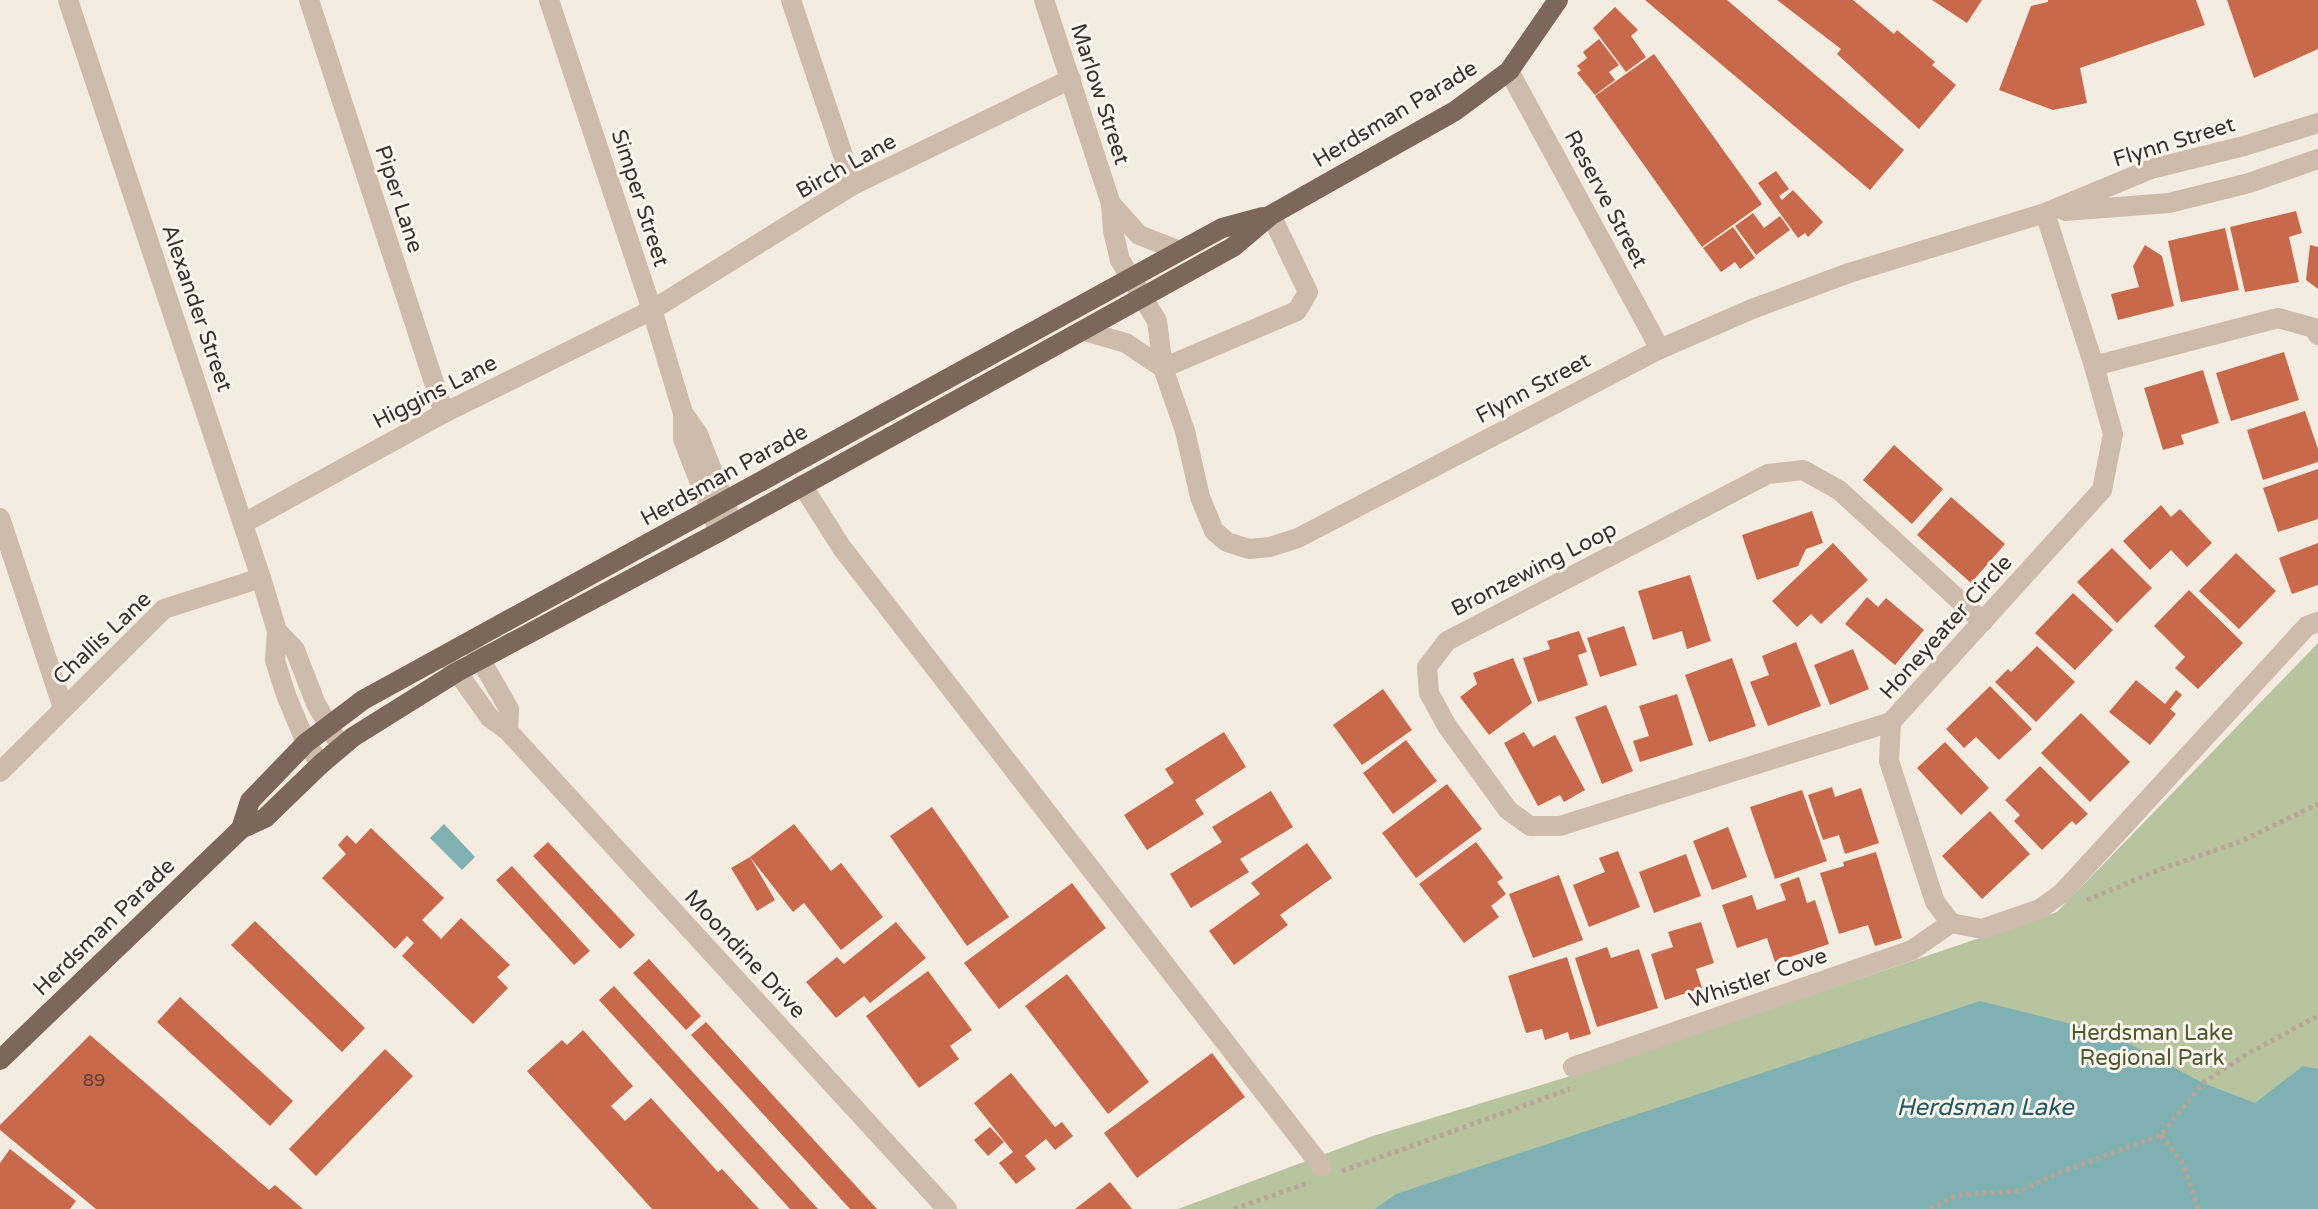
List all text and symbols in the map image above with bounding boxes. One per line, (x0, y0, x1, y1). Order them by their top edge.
street label: Marlow Street (1065, 20, 1135, 168)
street label: Herdsman Parade (1308, 55, 1482, 173)
street label: Flynn Street (2110, 111, 2238, 173)
street label: Simper Street (606, 126, 674, 270)
street label: Reserve Street (1559, 126, 1653, 272)
street label: Birch Lane (791, 128, 901, 204)
street label: Piper Lane (369, 142, 429, 256)
street label: Alexander Street (156, 221, 238, 395)
street label: Flynn Street (1471, 347, 1595, 429)
street label: Higgins Lane (369, 350, 501, 434)
street label: Herdsman Parade (636, 418, 812, 532)
street label: Bronzewing Loop (1447, 516, 1621, 622)
street label: Honeyeater Circle (1874, 550, 2018, 704)
street label: Challis Lane (48, 586, 156, 690)
street label: Herdsman Parade (28, 853, 180, 1001)
street label: Moondine Drive (679, 884, 811, 1024)
street label: Whistler Cove (1686, 942, 1830, 1014)
park label: Herdsman Lake Regional Park (2071, 1020, 2233, 1071)
house number: 89 (83, 1069, 105, 1091)
water label: Herdsman Lake (1897, 1093, 2075, 1122)

